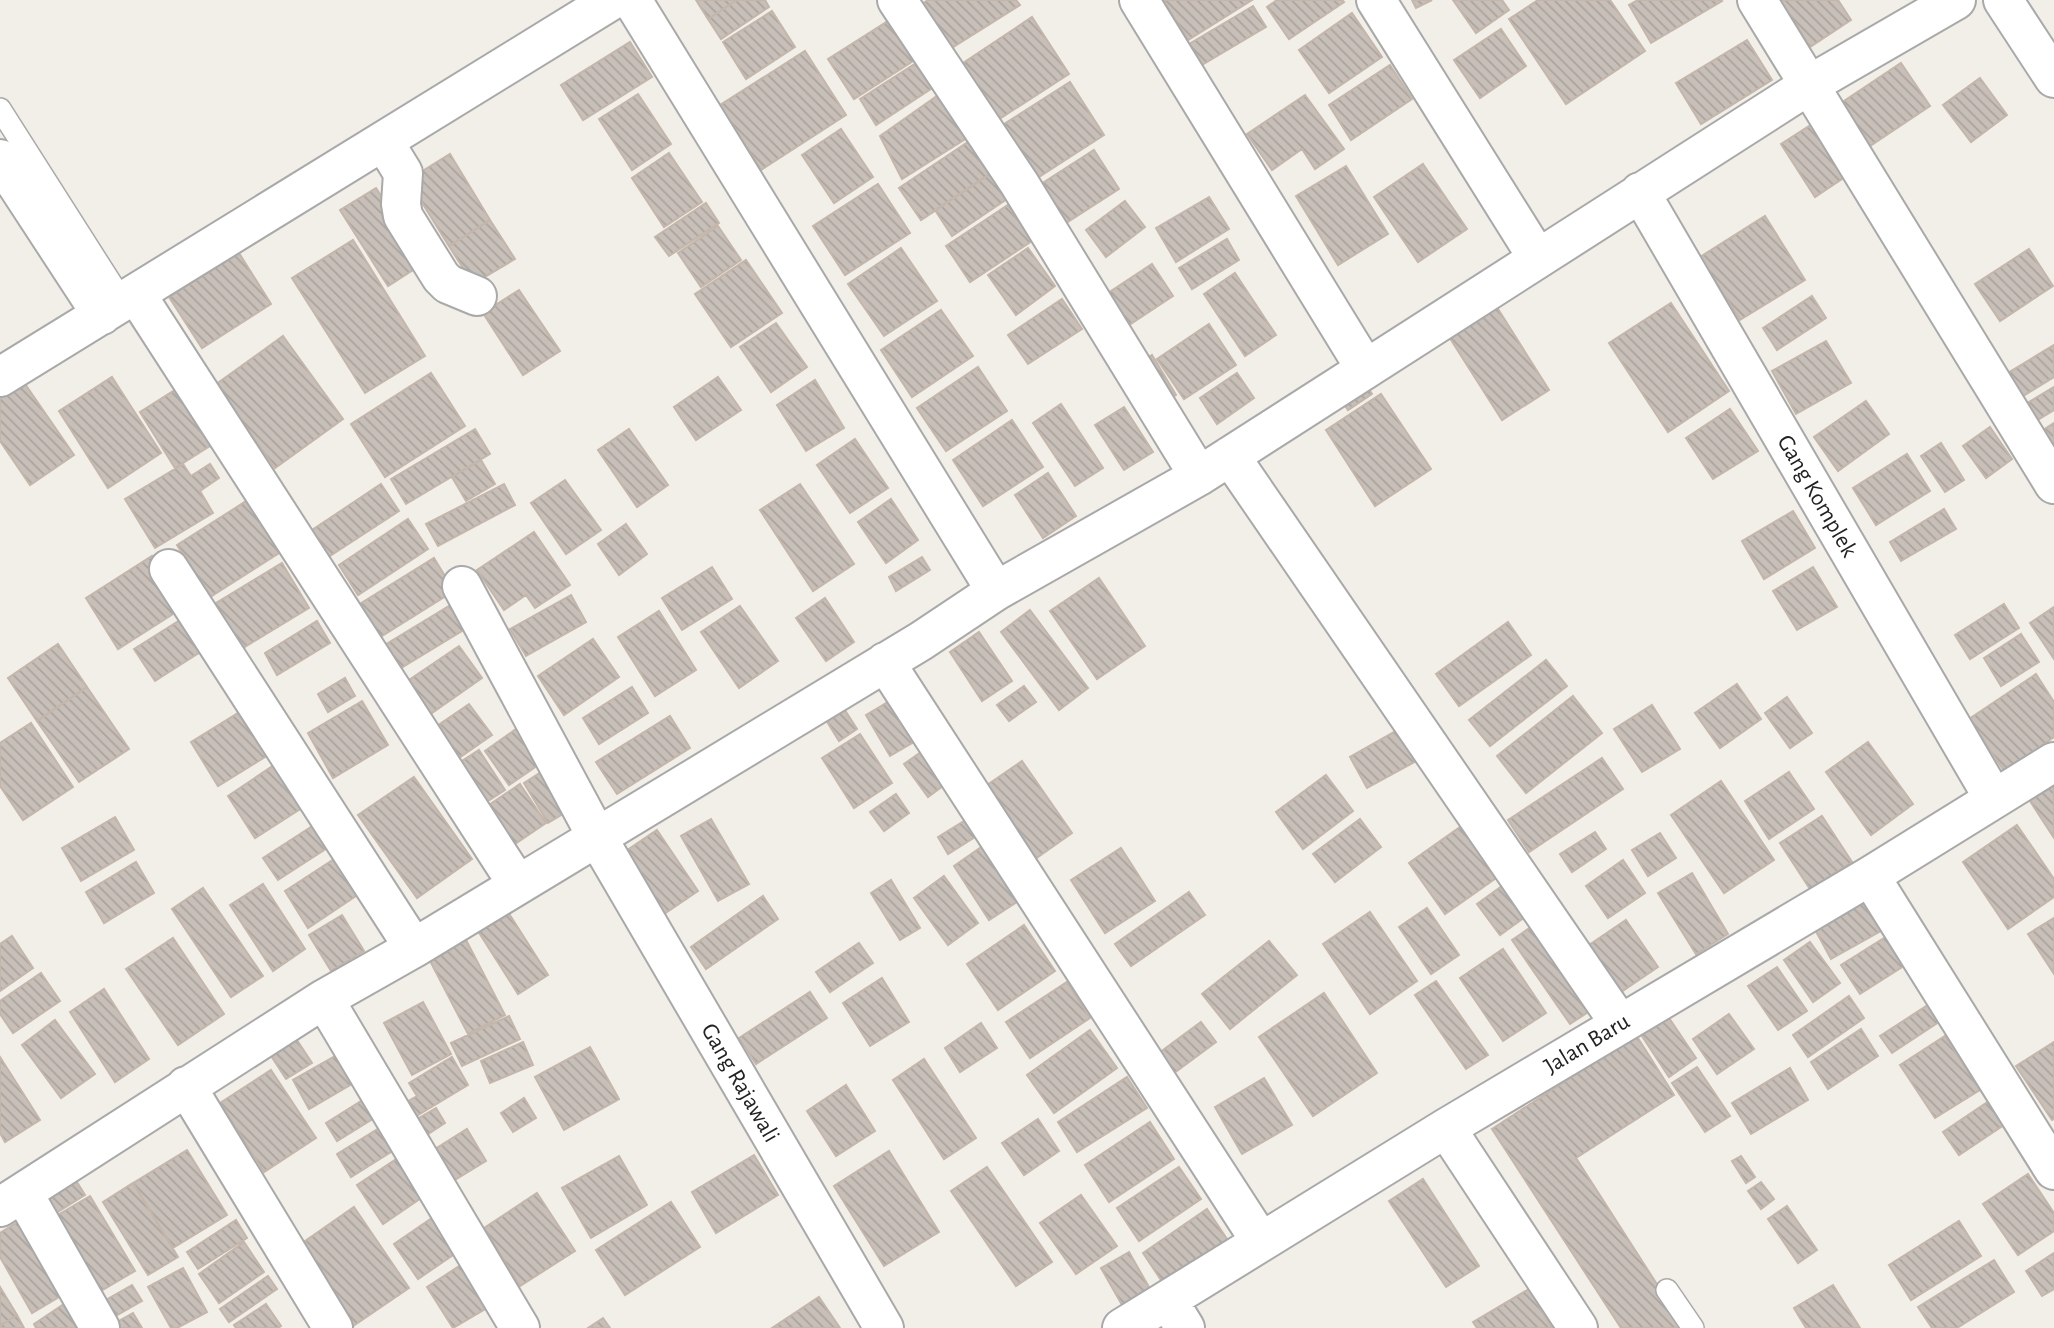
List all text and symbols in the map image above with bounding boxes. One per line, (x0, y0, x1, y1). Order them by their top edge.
street label: Gang Komplek (1772, 431, 1862, 561)
street label: Jalan Baru (1540, 1009, 1634, 1079)
street label: Gang Rajawali (696, 1020, 784, 1146)

